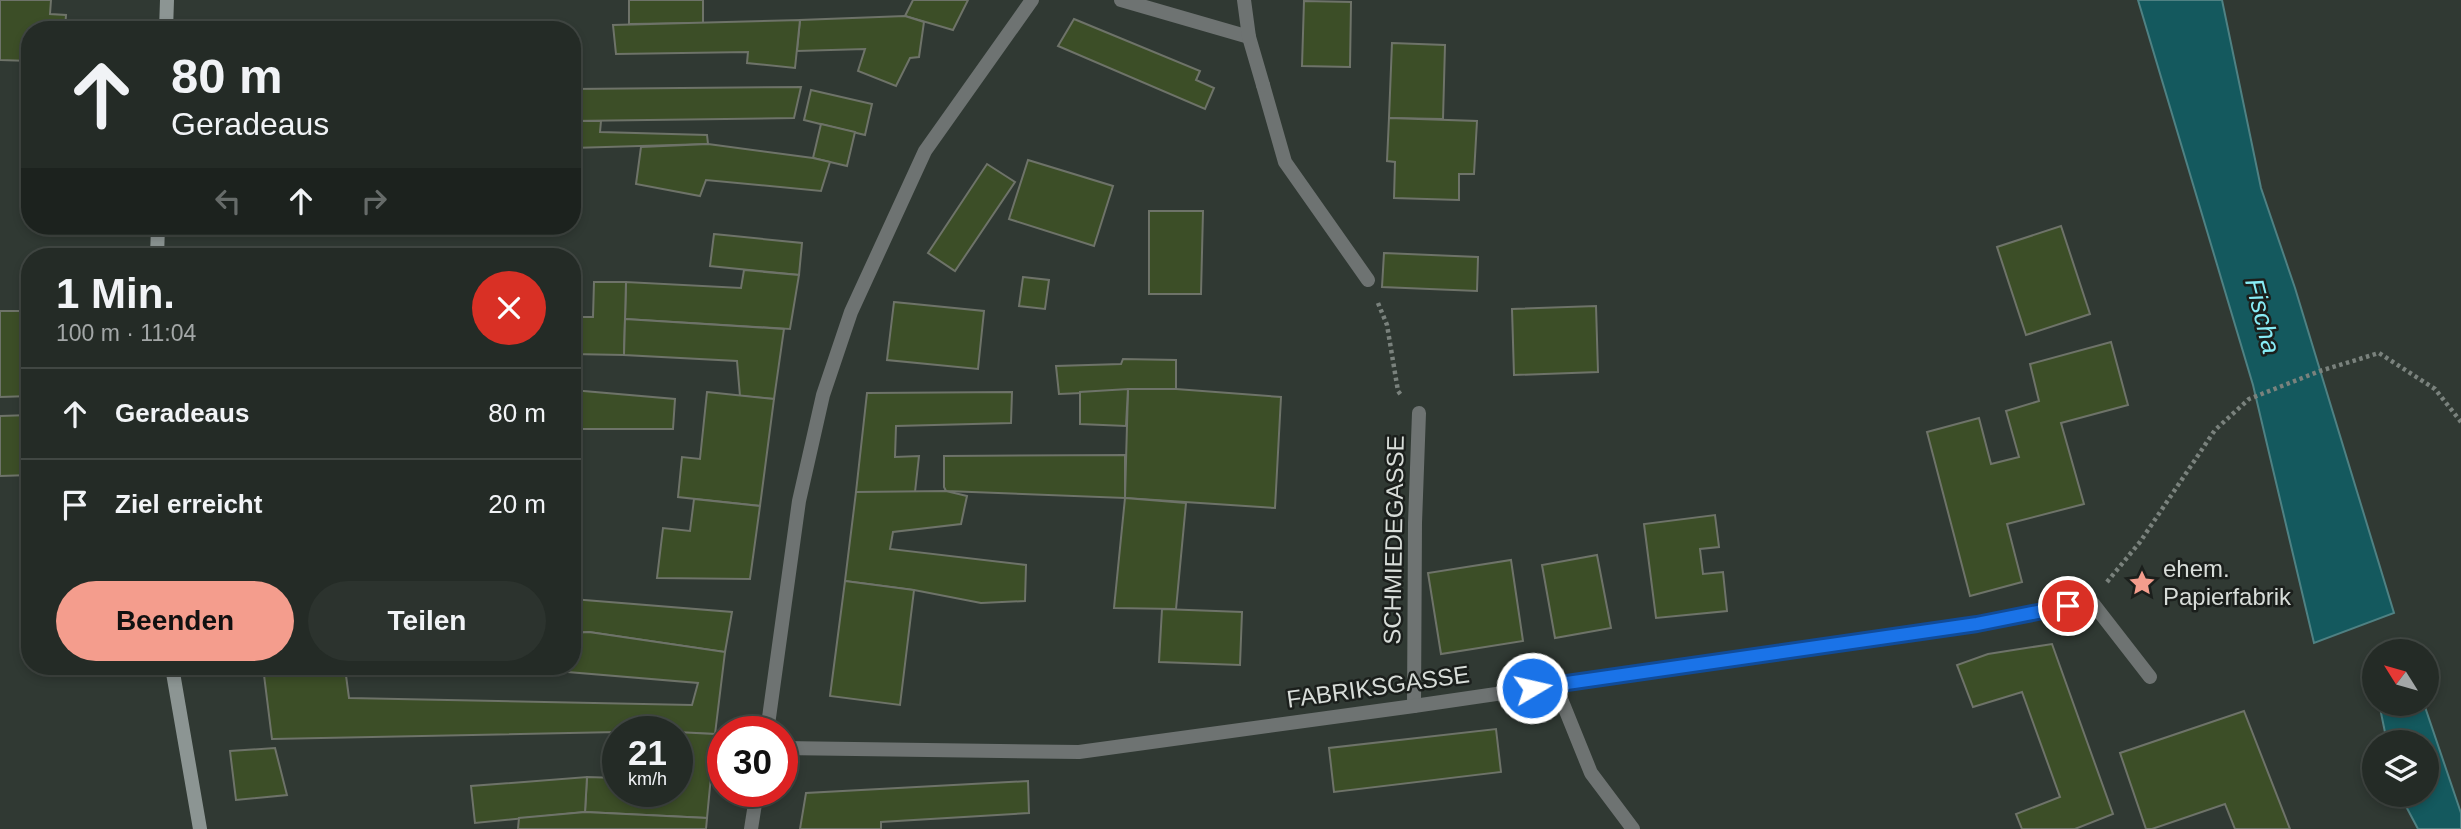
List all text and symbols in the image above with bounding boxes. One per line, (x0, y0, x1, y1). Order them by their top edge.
icon: ahead (56, 49, 147, 140)
text: 80 m (171, 49, 283, 103)
text: Geradeaus (171, 106, 329, 142)
icon: left (209, 182, 247, 220)
icon: ahead (282, 182, 320, 220)
icon: right (355, 182, 393, 220)
text: 1 Min. (56, 270, 175, 317)
button: close (472, 271, 546, 345)
water label: Fischa (2239, 275, 2287, 357)
text: 100 m · 11:04 (56, 320, 196, 346)
icon: ahead (56, 395, 94, 433)
text: Geradeaus (115, 398, 249, 428)
text: 80 m (488, 398, 546, 428)
street label: SCHMIEDEGASSE (1378, 435, 1409, 645)
icon: arrive (56, 486, 94, 524)
text: Ziel erreicht (115, 489, 262, 519)
text: 20 m (488, 489, 546, 519)
place label: ehem. Papierfabrik (2163, 555, 2292, 610)
place icon: ehem. Papierfabrik (2127, 568, 2157, 598)
pin (2038, 576, 2098, 636)
button: Beenden (56, 581, 294, 661)
button: Teilen (308, 581, 546, 661)
icon: arrive (2049, 587, 2087, 625)
north arrow (2362, 639, 2440, 716)
map controls (2362, 639, 2439, 807)
position arrow (1495, 651, 1569, 725)
street label: FABRIKSGASSE (1285, 660, 1471, 713)
speed limit sign: 30 (707, 716, 798, 807)
button: layers (2362, 730, 2439, 807)
text: 21 (628, 733, 667, 772)
text: km/h (628, 769, 667, 789)

